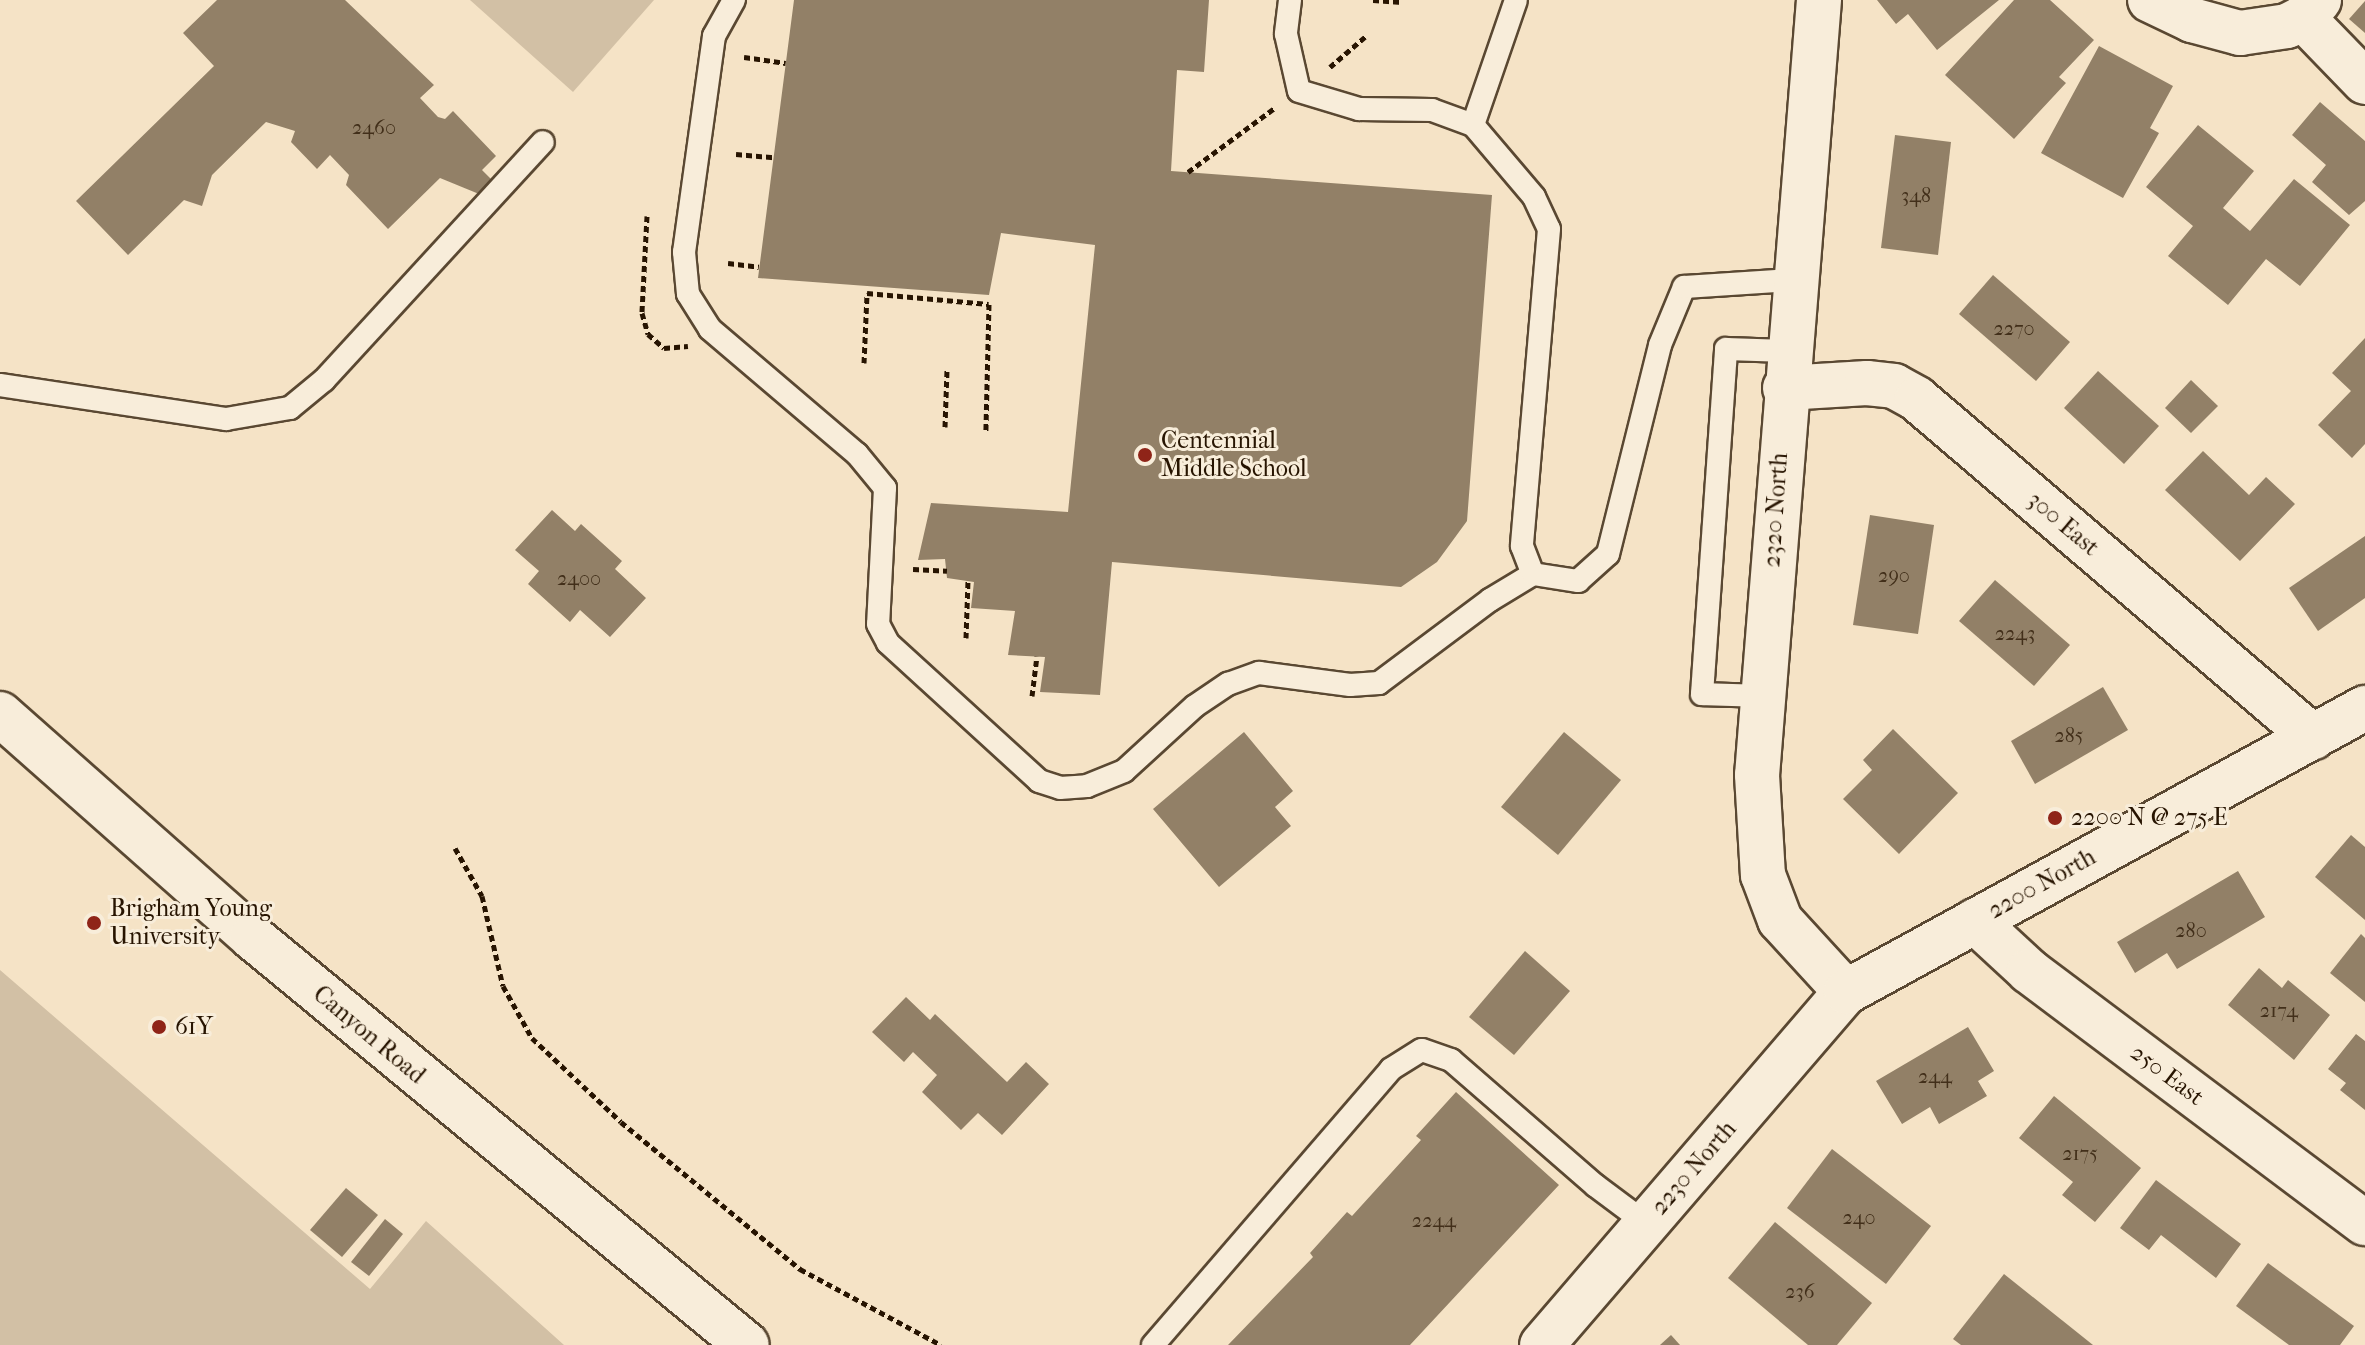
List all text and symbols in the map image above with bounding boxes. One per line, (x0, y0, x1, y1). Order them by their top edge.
house number: 2460 (352, 115, 396, 139)
house number: 348 (1901, 183, 1931, 207)
house number: 2270 (1993, 316, 2035, 340)
place label: Centennial Middle School (1161, 427, 1307, 483)
marker: Centennial Middle School (1136, 446, 1154, 464)
street label: 2320 North (1758, 452, 1794, 568)
street label: 300 East (2021, 486, 2105, 562)
house number: 290 (1878, 563, 1910, 587)
house number: 2400 (557, 566, 601, 590)
house number: 2243 (1995, 621, 2035, 645)
house number: 285 (2055, 723, 2083, 747)
place label: 2200 N @ 275 E (2071, 804, 2228, 832)
marker: 2200 N @ 275 E (2046, 809, 2064, 827)
street label: 2200 North (1983, 843, 2101, 925)
place label: Brigham Young University (110, 895, 272, 951)
marker: Brigham Young University (85, 914, 103, 932)
house number: 280 (2175, 918, 2207, 942)
street label: Canyon Road (307, 980, 431, 1090)
house number: 2174 (2260, 998, 2298, 1022)
place label: 61Y (175, 1013, 213, 1041)
marker: 61Y (150, 1018, 168, 1036)
street label: 250 East (2125, 1038, 2209, 1112)
house number: 244 (1918, 1064, 1952, 1088)
street label: 2230 North (1645, 1115, 1743, 1221)
house number: 2175 (2062, 1141, 2098, 1165)
house number: 240 (1842, 1205, 1876, 1229)
house number: 2244 (1412, 1208, 1456, 1232)
house number: 236 (1785, 1279, 1815, 1303)

